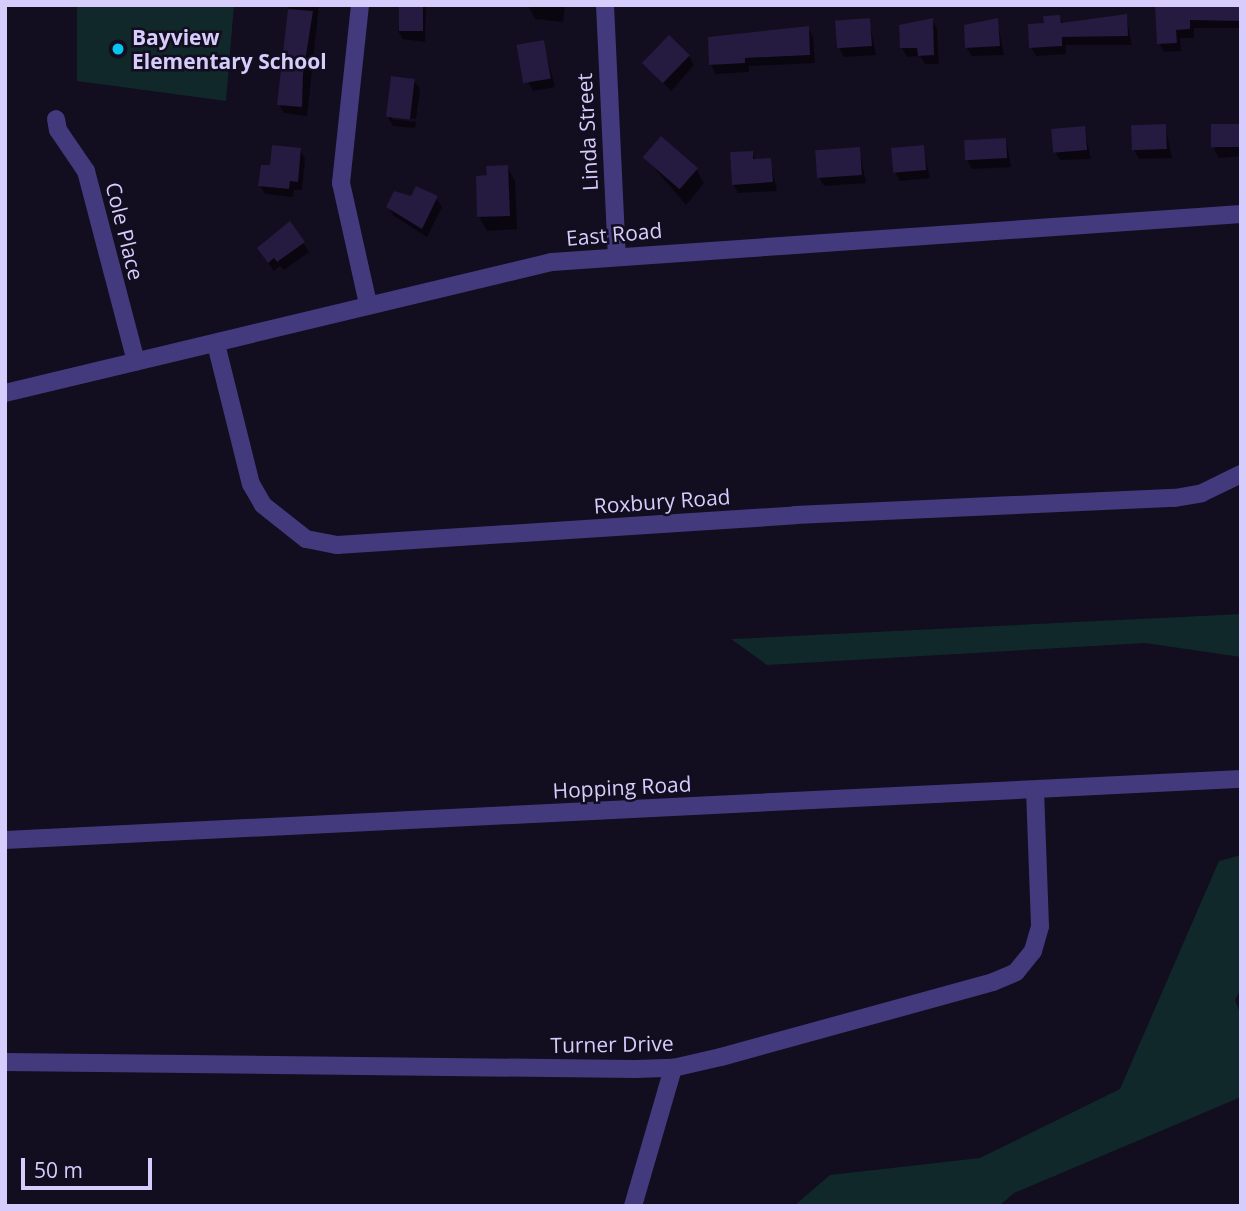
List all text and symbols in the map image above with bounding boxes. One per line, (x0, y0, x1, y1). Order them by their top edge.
place label: Bayview Elementary School (132, 24, 327, 74)
marker: Bayview Elementary School (110, 41, 126, 57)
street label: Linda Street (571, 73, 603, 191)
street label: Cole Place (101, 180, 149, 282)
street label: East Road (565, 217, 663, 251)
street label: Roxbury Road (593, 484, 731, 518)
street label: Hopping Road (552, 771, 692, 803)
street label: Turner Drive (550, 1030, 674, 1058)
scale bar (24, 1144, 156, 1188)
text: 50 m (34, 1156, 83, 1184)

